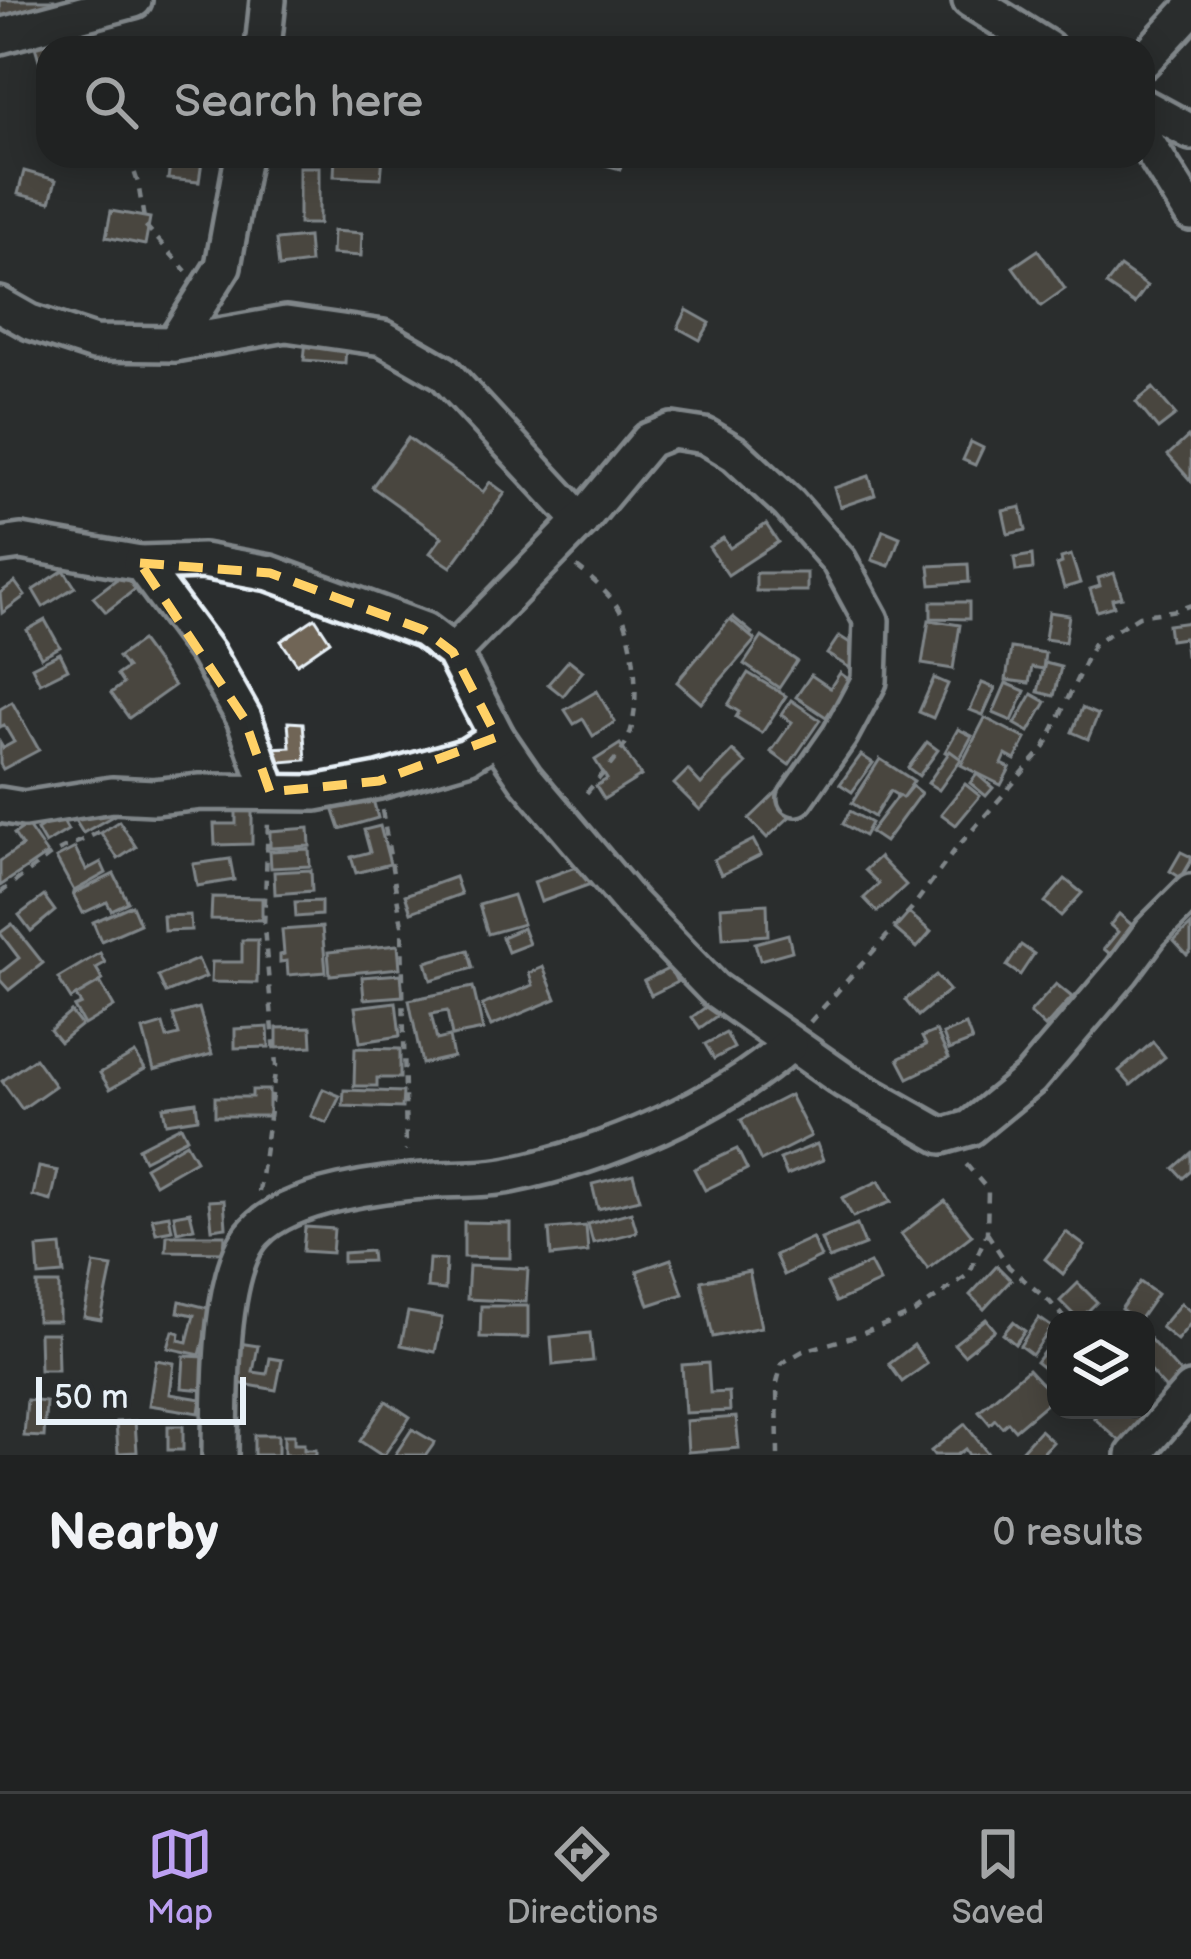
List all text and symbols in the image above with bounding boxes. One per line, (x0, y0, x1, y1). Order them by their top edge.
search box (36, 36, 1155, 168)
icon: search (78, 69, 144, 135)
text: Search here (174, 75, 423, 130)
map controls (1047, 1311, 1155, 1419)
button: layers (1047, 1311, 1155, 1419)
scale bar (36, 1371, 246, 1424)
text: 50 m (54, 1378, 129, 1418)
text: Nearby (48, 1503, 219, 1564)
text: 0 results (992, 1510, 1143, 1557)
tab: Map (147, 1821, 213, 1933)
tab: Directions (506, 1821, 658, 1933)
tab: Saved (952, 1821, 1044, 1933)

